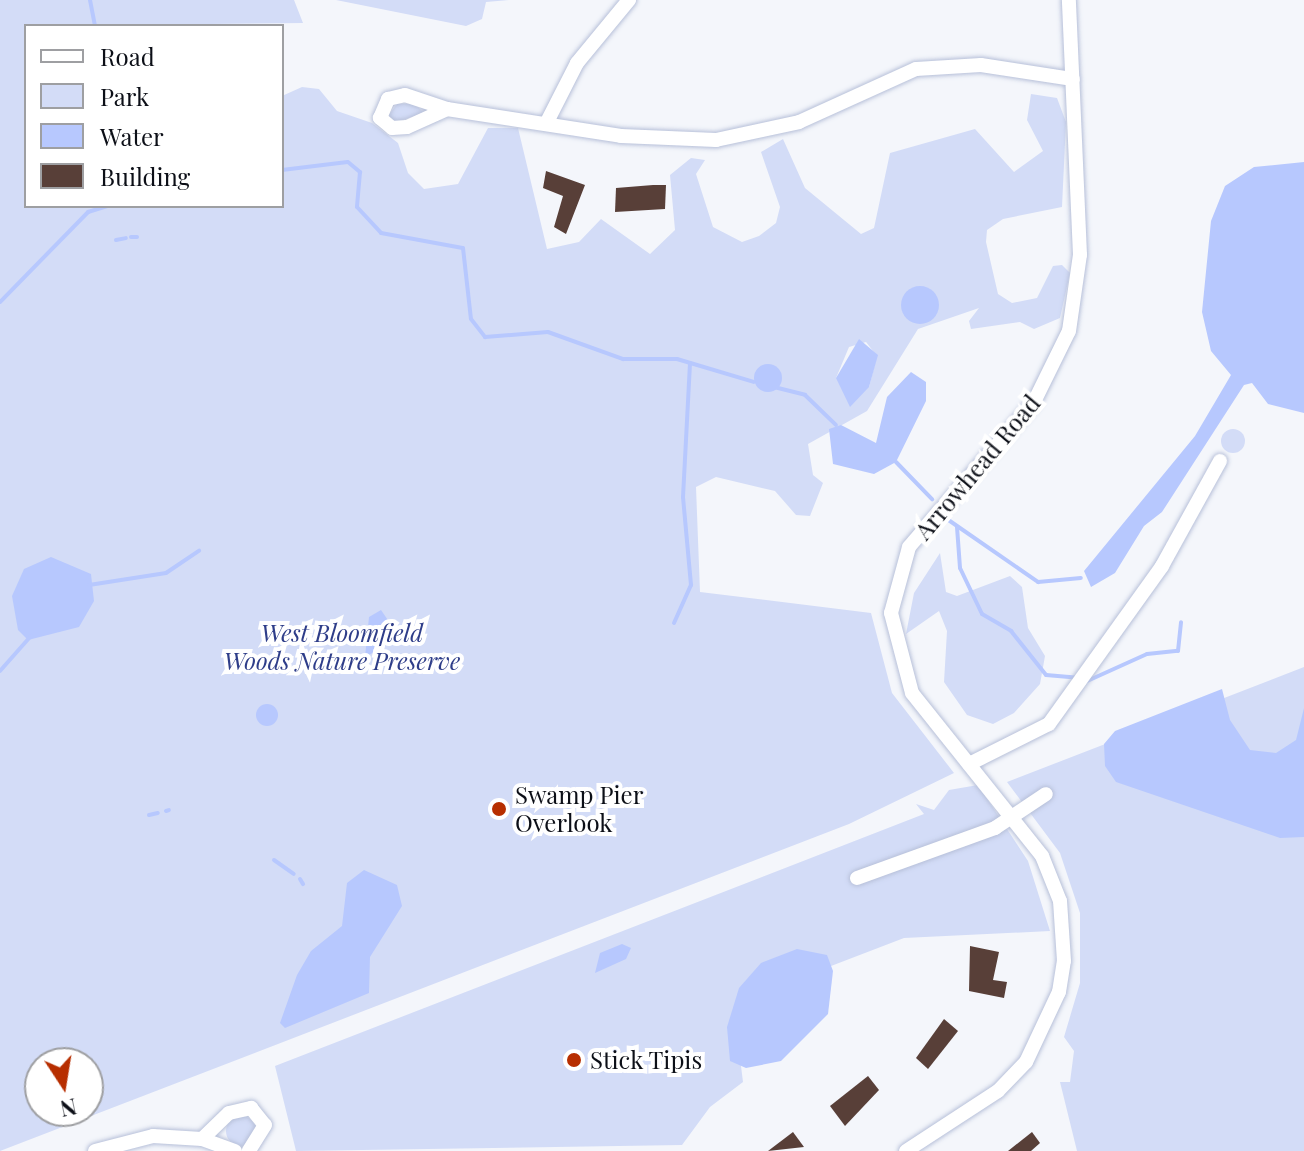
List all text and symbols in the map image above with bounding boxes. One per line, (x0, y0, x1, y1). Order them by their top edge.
legend (24, 24, 284, 208)
text: Road (100, 40, 155, 72)
text: Park (100, 80, 149, 112)
text: Water (100, 120, 164, 152)
text: Building (100, 160, 190, 192)
street label: Arrowhead Road (908, 389, 1046, 545)
park label: West Bloomfield Woods Nature Preserve (224, 619, 460, 675)
place label: Swamp Pier Overlook (515, 781, 643, 837)
marker: Swamp Pier Overlook (490, 800, 508, 818)
place label: Stick Tipis (590, 1046, 703, 1074)
north arrow (24, 1047, 104, 1127)
marker: Stick Tipis (565, 1051, 583, 1069)
text: N (58, 1092, 79, 1125)

